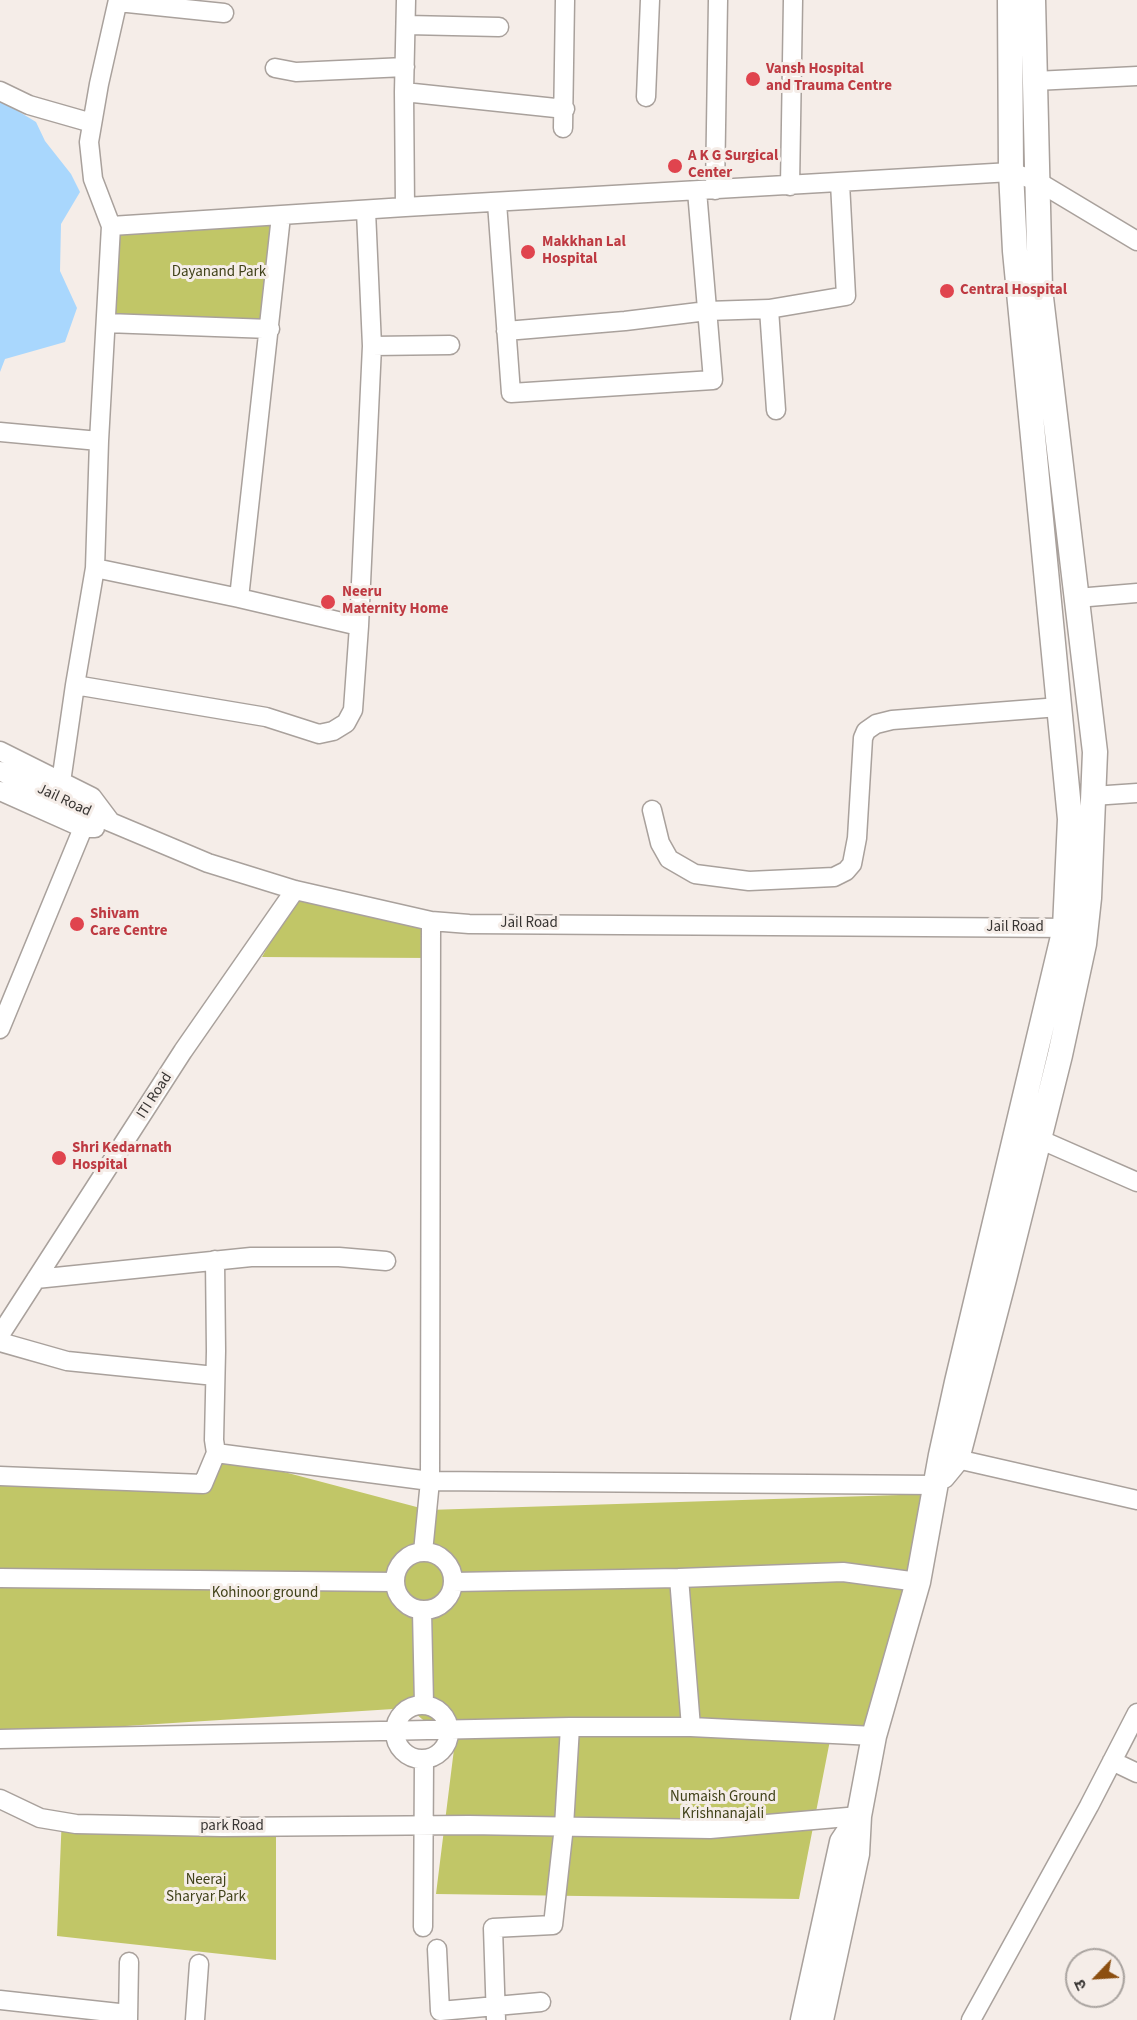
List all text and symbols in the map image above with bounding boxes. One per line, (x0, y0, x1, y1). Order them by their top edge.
place label: Vansh Hospital and Trauma Centre (766, 61, 892, 96)
marker: Vansh Hospital and Trauma Centre (744, 70, 762, 88)
place label: A K G Surgical Center (688, 148, 778, 183)
marker: A K G Surgical Center (666, 157, 684, 175)
place label: Makkhan Lal Hospital (542, 234, 626, 269)
marker: Makkhan Lal Hospital (519, 243, 537, 261)
park label: Dayanand Park (172, 264, 266, 282)
marker: Central Hospital (938, 282, 956, 300)
place label: Central Hospital (960, 282, 1067, 300)
place label: Neeru Maternity Home (342, 584, 449, 619)
marker: Neeru Maternity Home (319, 593, 337, 611)
street label: Jail Road (34, 781, 94, 821)
place label: Shivam Care Centre (90, 906, 168, 941)
marker: Shivam Care Centre (68, 915, 86, 933)
street label: Jail Road (500, 915, 558, 933)
street label: Jail Road (986, 919, 1044, 937)
street label: ITI Road (134, 1070, 176, 1122)
place label: Shri Kedarnath Hospital (72, 1140, 172, 1175)
marker: Shri Kedarnath Hospital (50, 1149, 68, 1167)
park label: Kohinoor ground (212, 1585, 318, 1603)
park label: Numaish Ground Krishnanajali (670, 1789, 776, 1824)
street label: park Road (200, 1818, 264, 1836)
park label: Neeraj Sharyar Park (166, 1872, 246, 1907)
north arrow (1065, 1948, 1125, 2008)
text: उ (1069, 1976, 1092, 1994)

